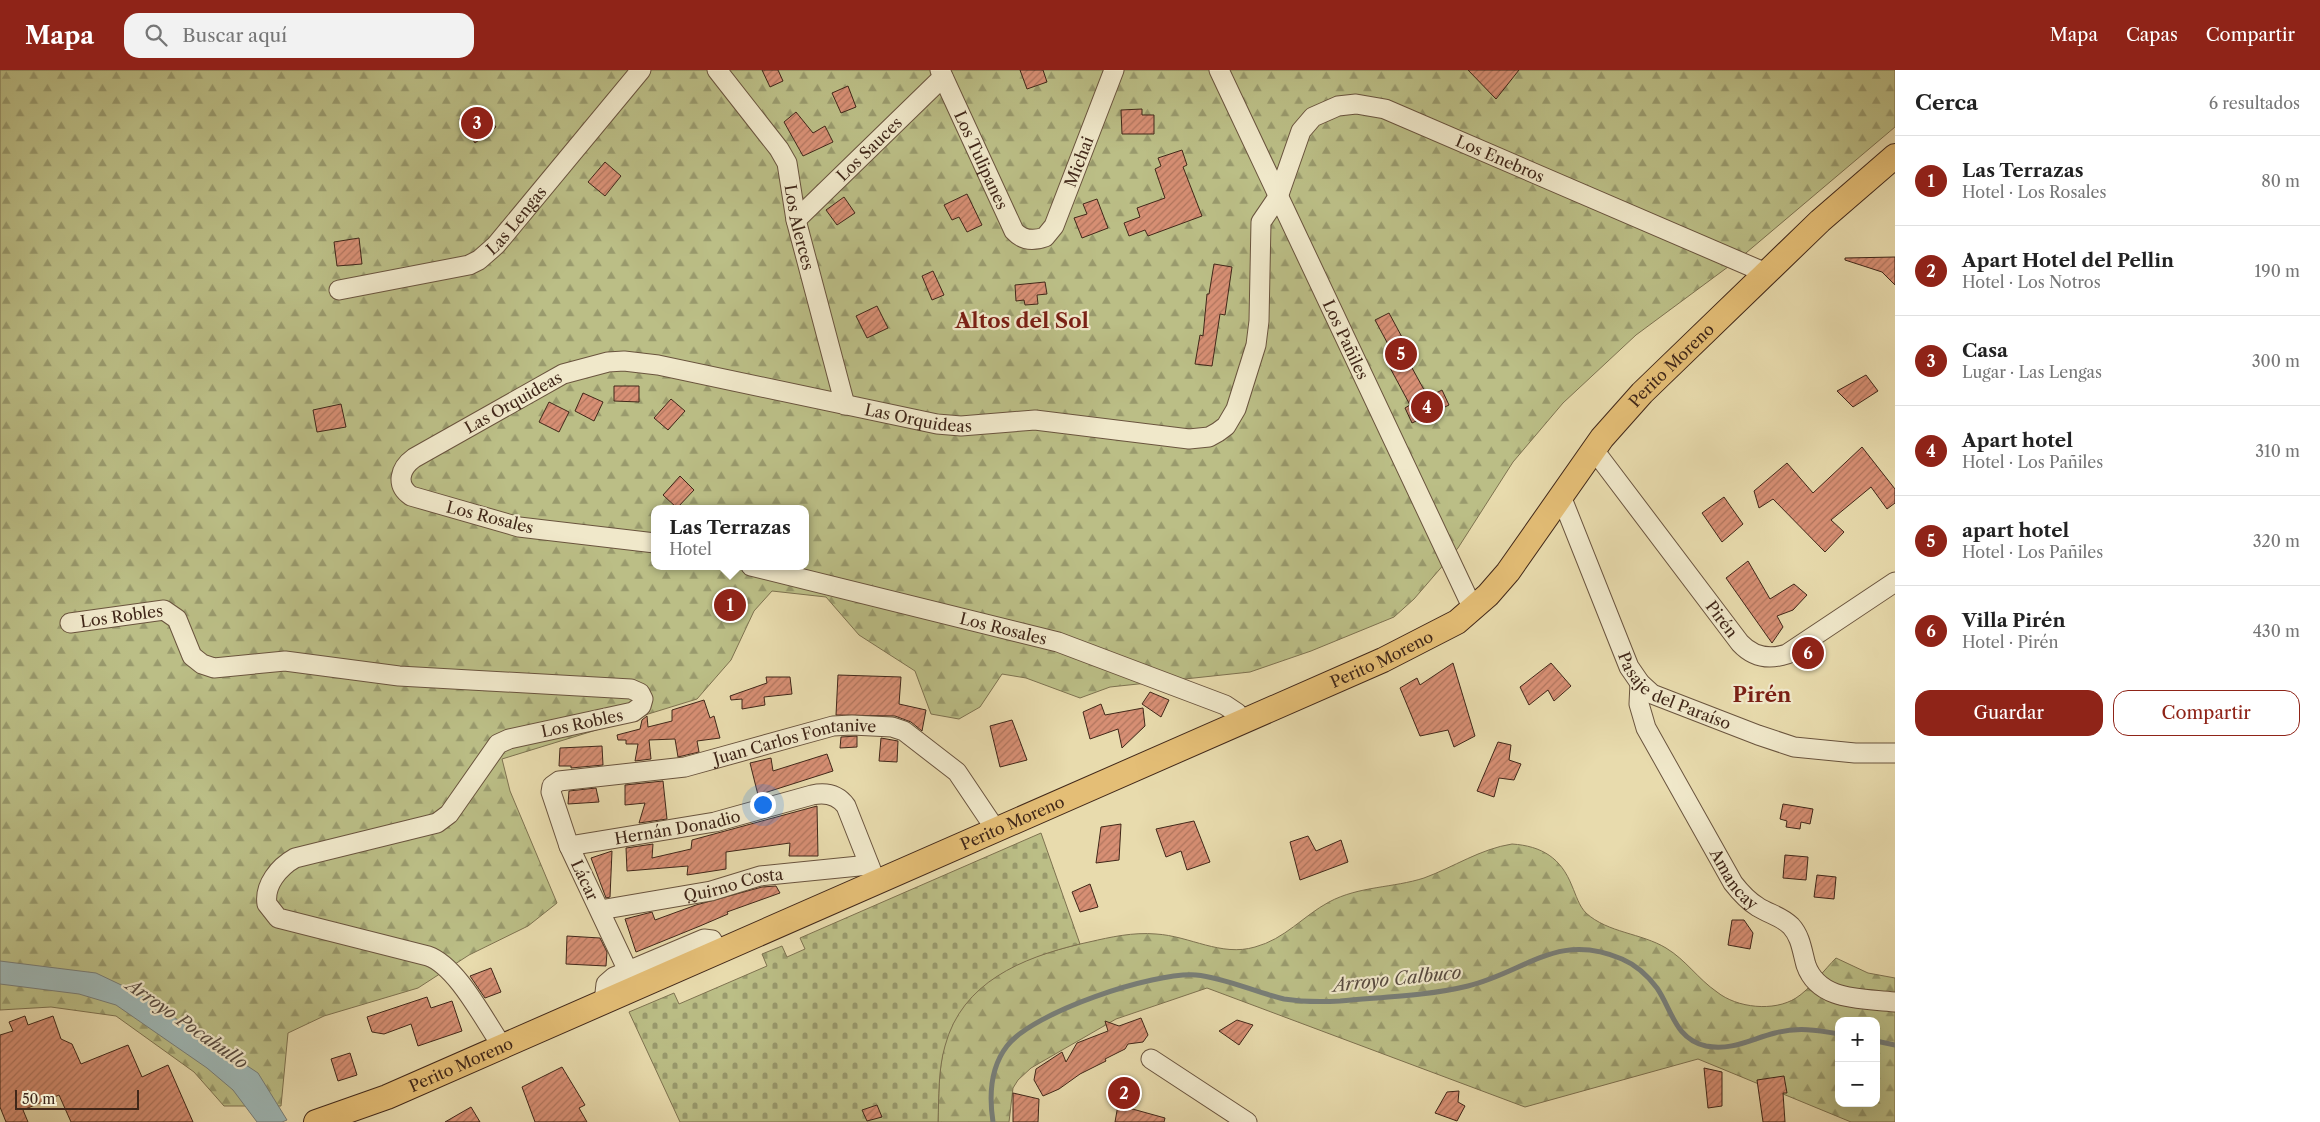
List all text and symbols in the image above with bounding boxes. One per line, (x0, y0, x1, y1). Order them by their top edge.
search box (124, 13, 474, 58)
text: Mapa (25, 21, 94, 50)
icon: search (142, 21, 170, 49)
text: Buscar aquí (182, 24, 287, 47)
text: Mapa (2050, 24, 2098, 46)
text: Capas (2126, 24, 2178, 46)
text: Compartir (2206, 24, 2295, 46)
text: Cerca (1915, 90, 1978, 115)
text: 6 resultados (2209, 93, 2300, 113)
pin: 3 (461, 104, 493, 142)
street label: Los Tulipanes (950, 107, 1013, 212)
street label: Los Sauces (832, 113, 906, 185)
street label: Los Enebros (1453, 131, 1548, 186)
street label: Michai (1060, 133, 1098, 190)
text: Las Terrazas (1962, 159, 2084, 182)
text: 1 (1927, 171, 1935, 191)
text: 80 m (2261, 171, 2300, 191)
street label: Las Lengas (482, 182, 551, 259)
text: Hotel · Los Rosales (1962, 182, 2107, 202)
street label: Los Alerces (781, 183, 819, 272)
text: Apart Hotel del Pellin (1962, 249, 2174, 272)
text: 2 (1926, 261, 1936, 281)
text: 190 m (2255, 261, 2300, 281)
text: Hotel · Los Notros (1962, 272, 2101, 292)
street label: Los Pañiles (1319, 297, 1373, 383)
district label: Altos del Sol (954, 308, 1089, 333)
street label: Perito Moreno (1624, 319, 1718, 411)
pin: 5 (1385, 335, 1417, 373)
text: Casa (1962, 339, 2008, 362)
text: 3 (1926, 351, 1936, 371)
text: 300 m (2252, 351, 2300, 371)
text: Lugar · Las Lengas (1962, 362, 2102, 382)
street label: Las Orquideas (461, 367, 565, 438)
pin: 4 (1411, 388, 1443, 426)
street label: Las Orquideas (863, 399, 973, 436)
text: Apart hotel (1962, 429, 2073, 452)
text: 4 (1926, 441, 1936, 461)
text: 310 m (2255, 441, 2300, 461)
text: Hotel · Los Pañiles (1962, 452, 2103, 472)
street label: Los Rosales (444, 497, 536, 537)
popup (651, 505, 809, 570)
text: Las Terrazas (669, 516, 791, 539)
text: apart hotel (1962, 519, 2069, 542)
text: 5 (1927, 531, 1935, 551)
text: 320 m (2253, 531, 2300, 551)
text: Hotel (669, 539, 712, 559)
text: Hotel · Los Pañiles (1962, 542, 2103, 562)
pin: 1 (714, 586, 746, 624)
street label: Pirén (1702, 597, 1742, 641)
street label: Los Robles (79, 600, 164, 631)
street label: Los Rosales (958, 608, 1049, 649)
text: Villa Pirén (1962, 609, 2065, 632)
text: 6 (1926, 621, 1936, 641)
text: 430 m (2253, 621, 2300, 641)
street label: Perito Moreno (1327, 626, 1436, 692)
text: Hotel · Pirén (1962, 632, 2058, 652)
pin: 6 (1792, 634, 1824, 672)
street label: Pasaje del Paraíso (1614, 649, 1734, 734)
district label: Pirén (1733, 682, 1792, 707)
button: Guardar (1915, 690, 2103, 736)
button: Compartir (2113, 690, 2300, 736)
street label: Los Robles (539, 705, 625, 741)
street label: Juan Carlos Fontanive (708, 715, 877, 769)
street label: Perito Moreno (957, 791, 1067, 854)
your location (750, 792, 776, 818)
street label: Hernán Donadio (613, 805, 743, 848)
street label: Amancay (1705, 844, 1763, 915)
street label: Lácar (567, 857, 603, 904)
street label: Quirno Costa (682, 864, 785, 906)
water label: Arroyo Calbuco (1329, 961, 1462, 997)
water label: Arroyo Pocahullo (120, 972, 252, 1074)
map controls (1835, 1017, 1880, 1107)
button: + (1835, 1017, 1880, 1062)
street label: Perito Moreno (406, 1033, 516, 1096)
button: − (1835, 1062, 1880, 1107)
pin: 2 (1108, 1074, 1140, 1112)
scale bar (15, 1087, 139, 1110)
text: 50 m (22, 1090, 55, 1108)

